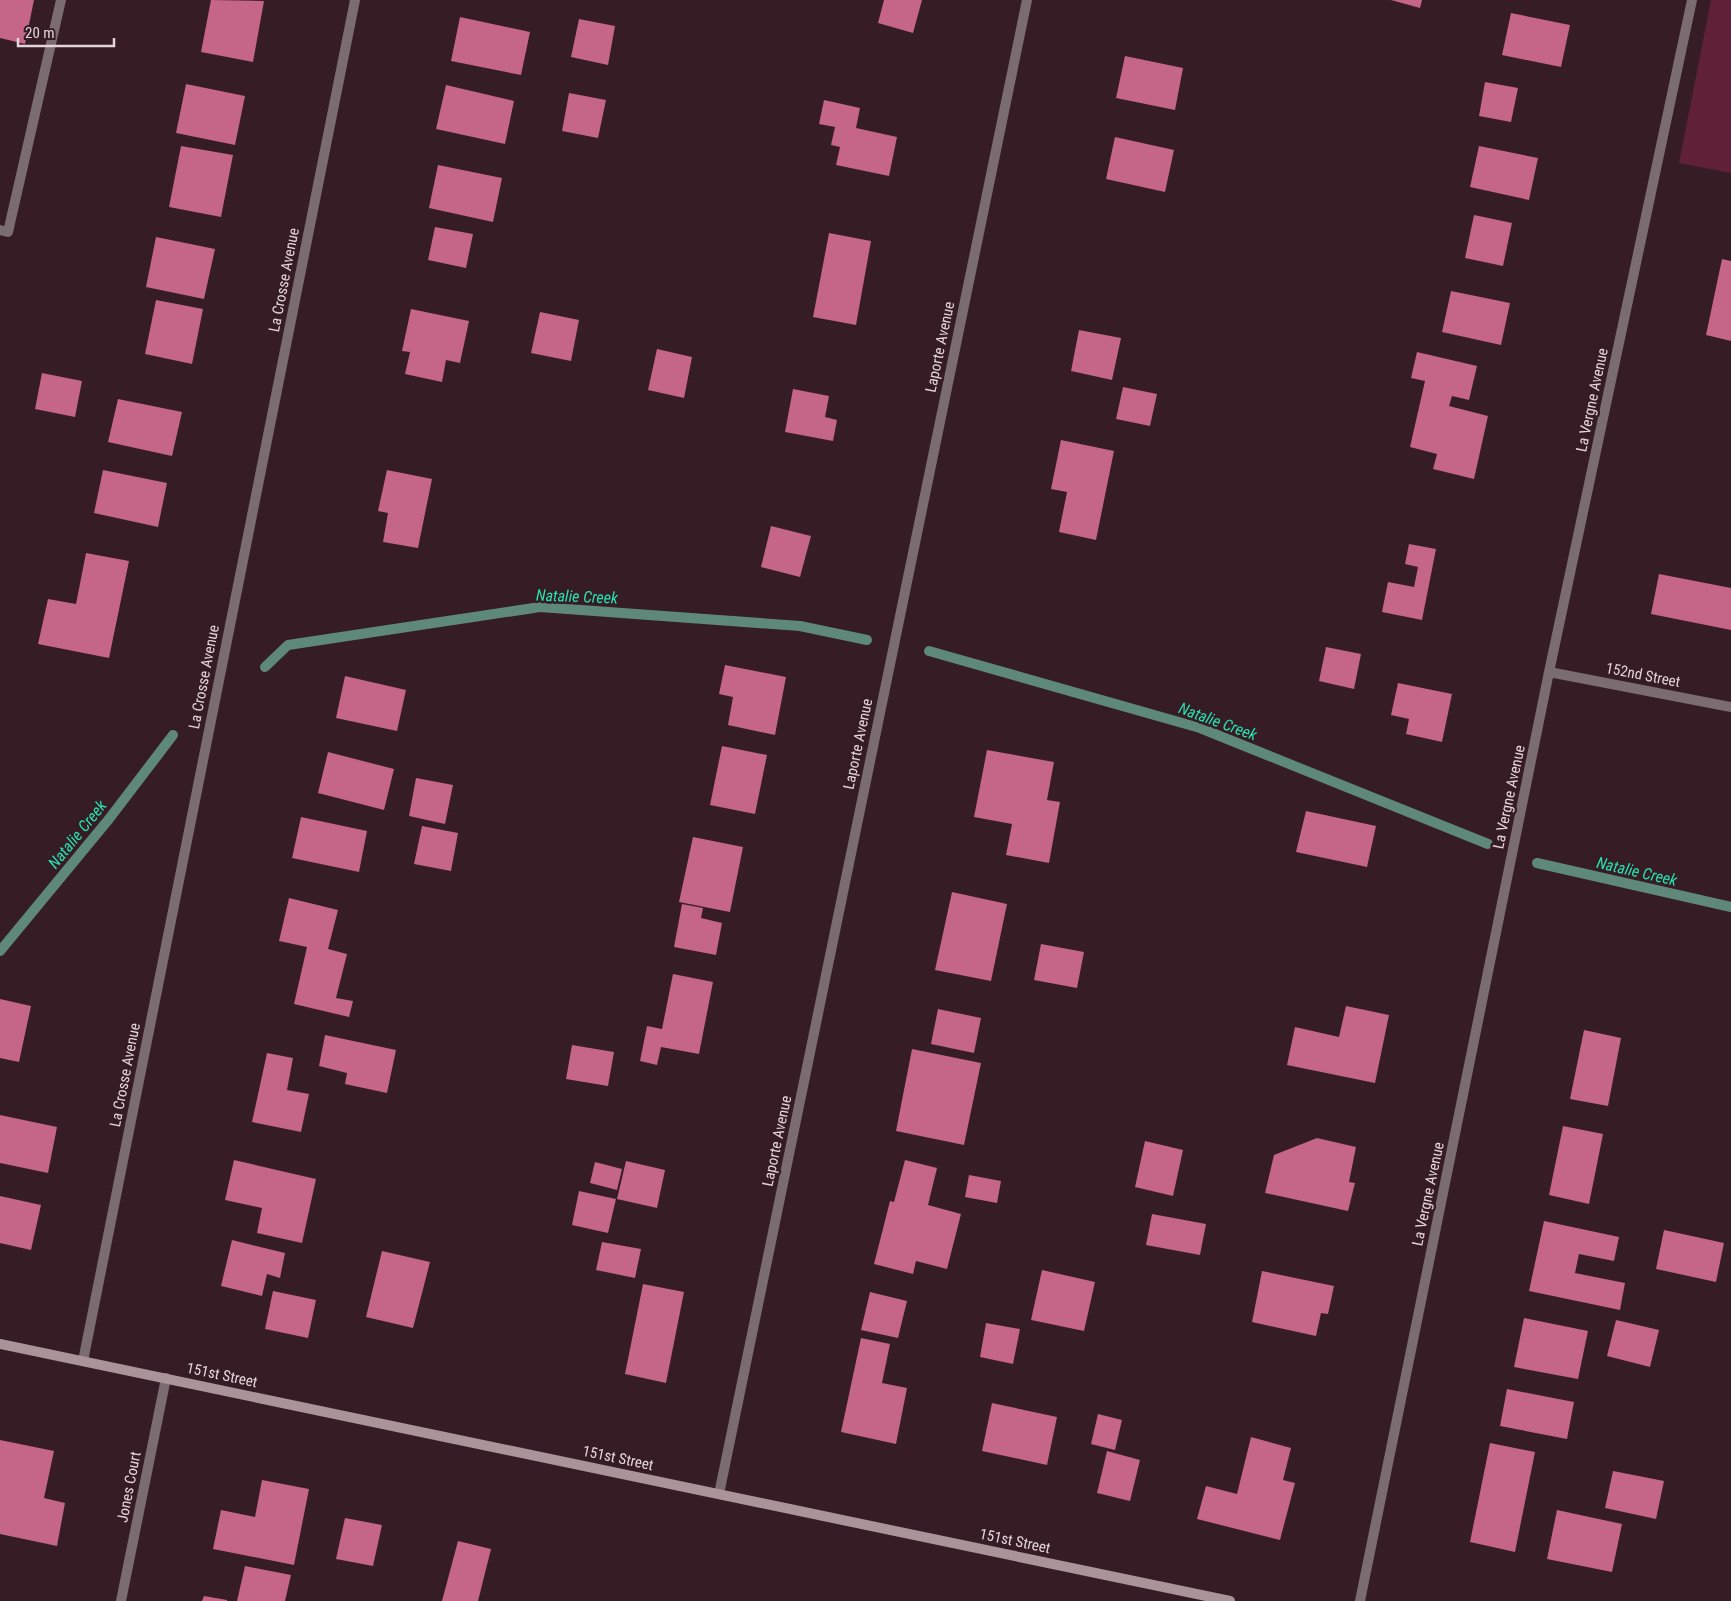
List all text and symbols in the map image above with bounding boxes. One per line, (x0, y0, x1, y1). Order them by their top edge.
scale bar (18, 15, 114, 47)
text: 20 m (25, 24, 55, 42)
street label: La Crosse Avenue (265, 226, 303, 334)
street label: Laporte Avenue (922, 300, 958, 394)
street label: La Vergne Avenue (1572, 346, 1612, 454)
water label: Natalie Creek (536, 586, 619, 607)
street label: La Crosse Avenue (185, 623, 223, 731)
street label: 152nd Street (1604, 659, 1682, 691)
street label: Laporte Avenue (840, 697, 876, 791)
water label: Natalie Creek (1176, 699, 1261, 745)
street label: La Vergne Avenue (1489, 743, 1529, 851)
water label: Natalie Creek (44, 796, 111, 872)
water label: Natalie Creek (1595, 853, 1680, 890)
street label: La Crosse Avenue (106, 1021, 144, 1129)
street label: Laporte Avenue (759, 1094, 795, 1188)
street label: La Vergne Avenue (1408, 1140, 1448, 1248)
street label: 151st Street (185, 1359, 259, 1391)
street label: 151st Street (581, 1442, 655, 1474)
street label: Jones Court (113, 1450, 145, 1524)
street label: 151st Street (978, 1525, 1052, 1557)

